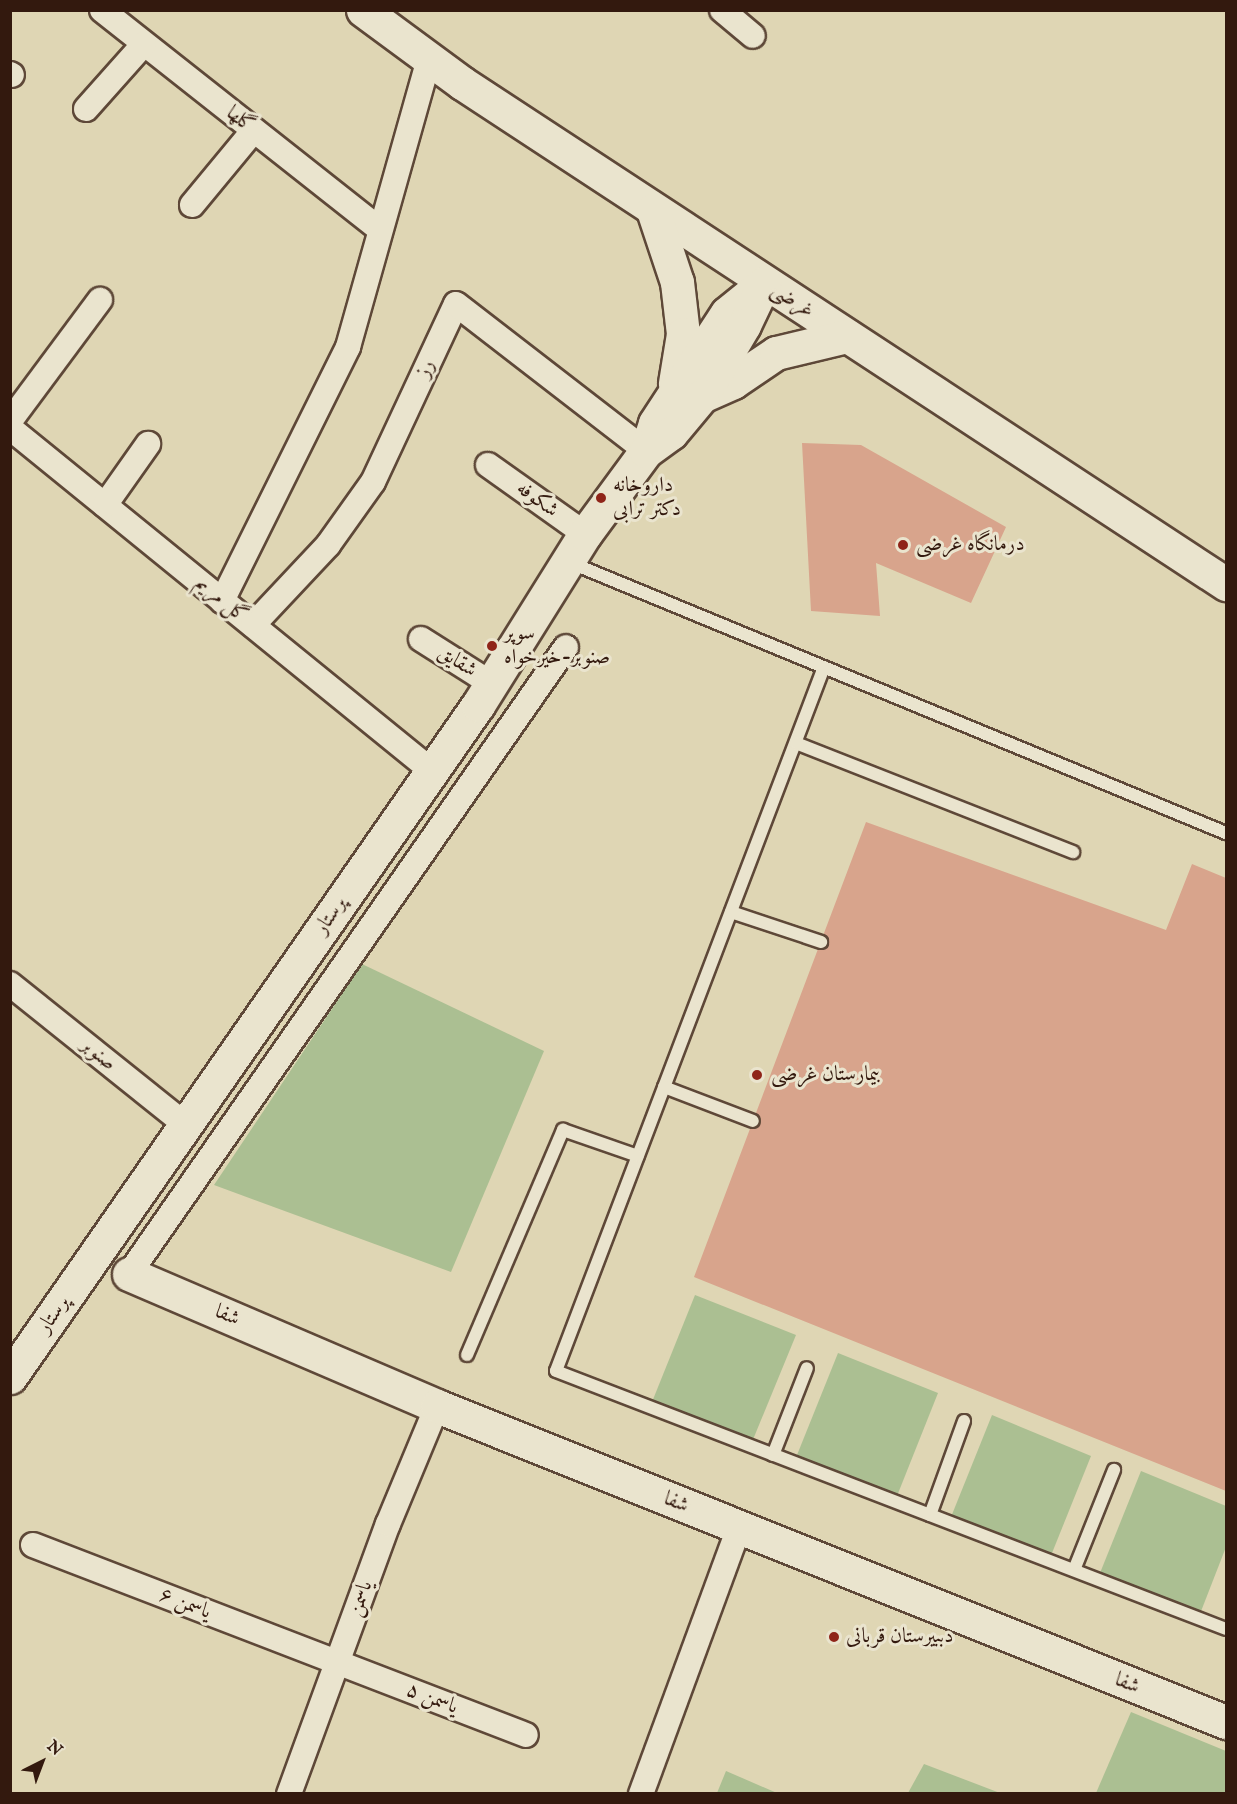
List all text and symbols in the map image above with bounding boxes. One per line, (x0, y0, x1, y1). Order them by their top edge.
street label: گلها (221, 101, 259, 139)
street label: غرضی (766, 278, 818, 324)
street label: رز (411, 356, 441, 382)
place label: داروخانه دکتر ترابی (613, 473, 681, 523)
street label: شکوفه (511, 476, 563, 524)
marker: داروخانه دکتر ترابی (594, 491, 608, 505)
place label: درمانگاه غرضی (916, 532, 1025, 558)
marker: درمانگاه غرضی (894, 536, 912, 554)
street label: گل مریم (189, 571, 253, 629)
place label: سوپر صنوبر-خیرخواه (504, 621, 610, 671)
marker: سوپر صنوبر-خیرخواه (485, 639, 499, 653)
street label: شقایق (433, 640, 481, 684)
street label: پرستار (309, 892, 353, 940)
street label: صنوبر (75, 1033, 121, 1077)
place label: بیمارستان غرضی (771, 1062, 880, 1088)
marker: بیمارستان غرضی (748, 1066, 766, 1084)
street label: پرستار (32, 1291, 76, 1339)
street label: شفا (211, 1300, 243, 1332)
street label: شفا (660, 1487, 692, 1519)
street label: یاسمن (343, 1578, 379, 1620)
street label: یاسمن ۶ (156, 1583, 214, 1625)
place label: دببیرستان قربانی (846, 1624, 954, 1650)
marker: دببیرستان قربانی (827, 1630, 841, 1644)
street label: شفا (1111, 1668, 1143, 1700)
street label: یاسمن ۵ (403, 1678, 461, 1720)
north arrow (12, 1732, 72, 1792)
text: N (42, 1737, 66, 1761)

